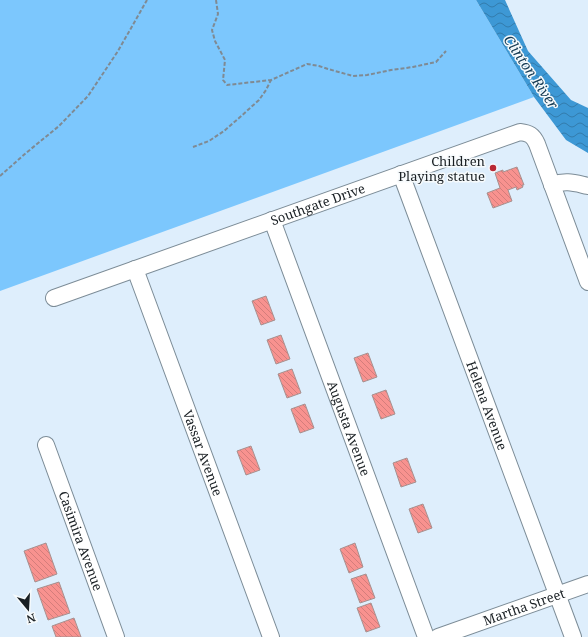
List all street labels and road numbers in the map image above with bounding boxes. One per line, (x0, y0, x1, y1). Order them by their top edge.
street label: Southgate Drive (268, 179, 368, 229)
street label: Helena Avenue (462, 358, 512, 453)
street label: Augusta Avenue (323, 378, 375, 478)
street label: Vassar Avenue (179, 407, 227, 498)
street label: Casimira Avenue (55, 488, 107, 593)
street label: Martha Street (480, 584, 568, 629)

